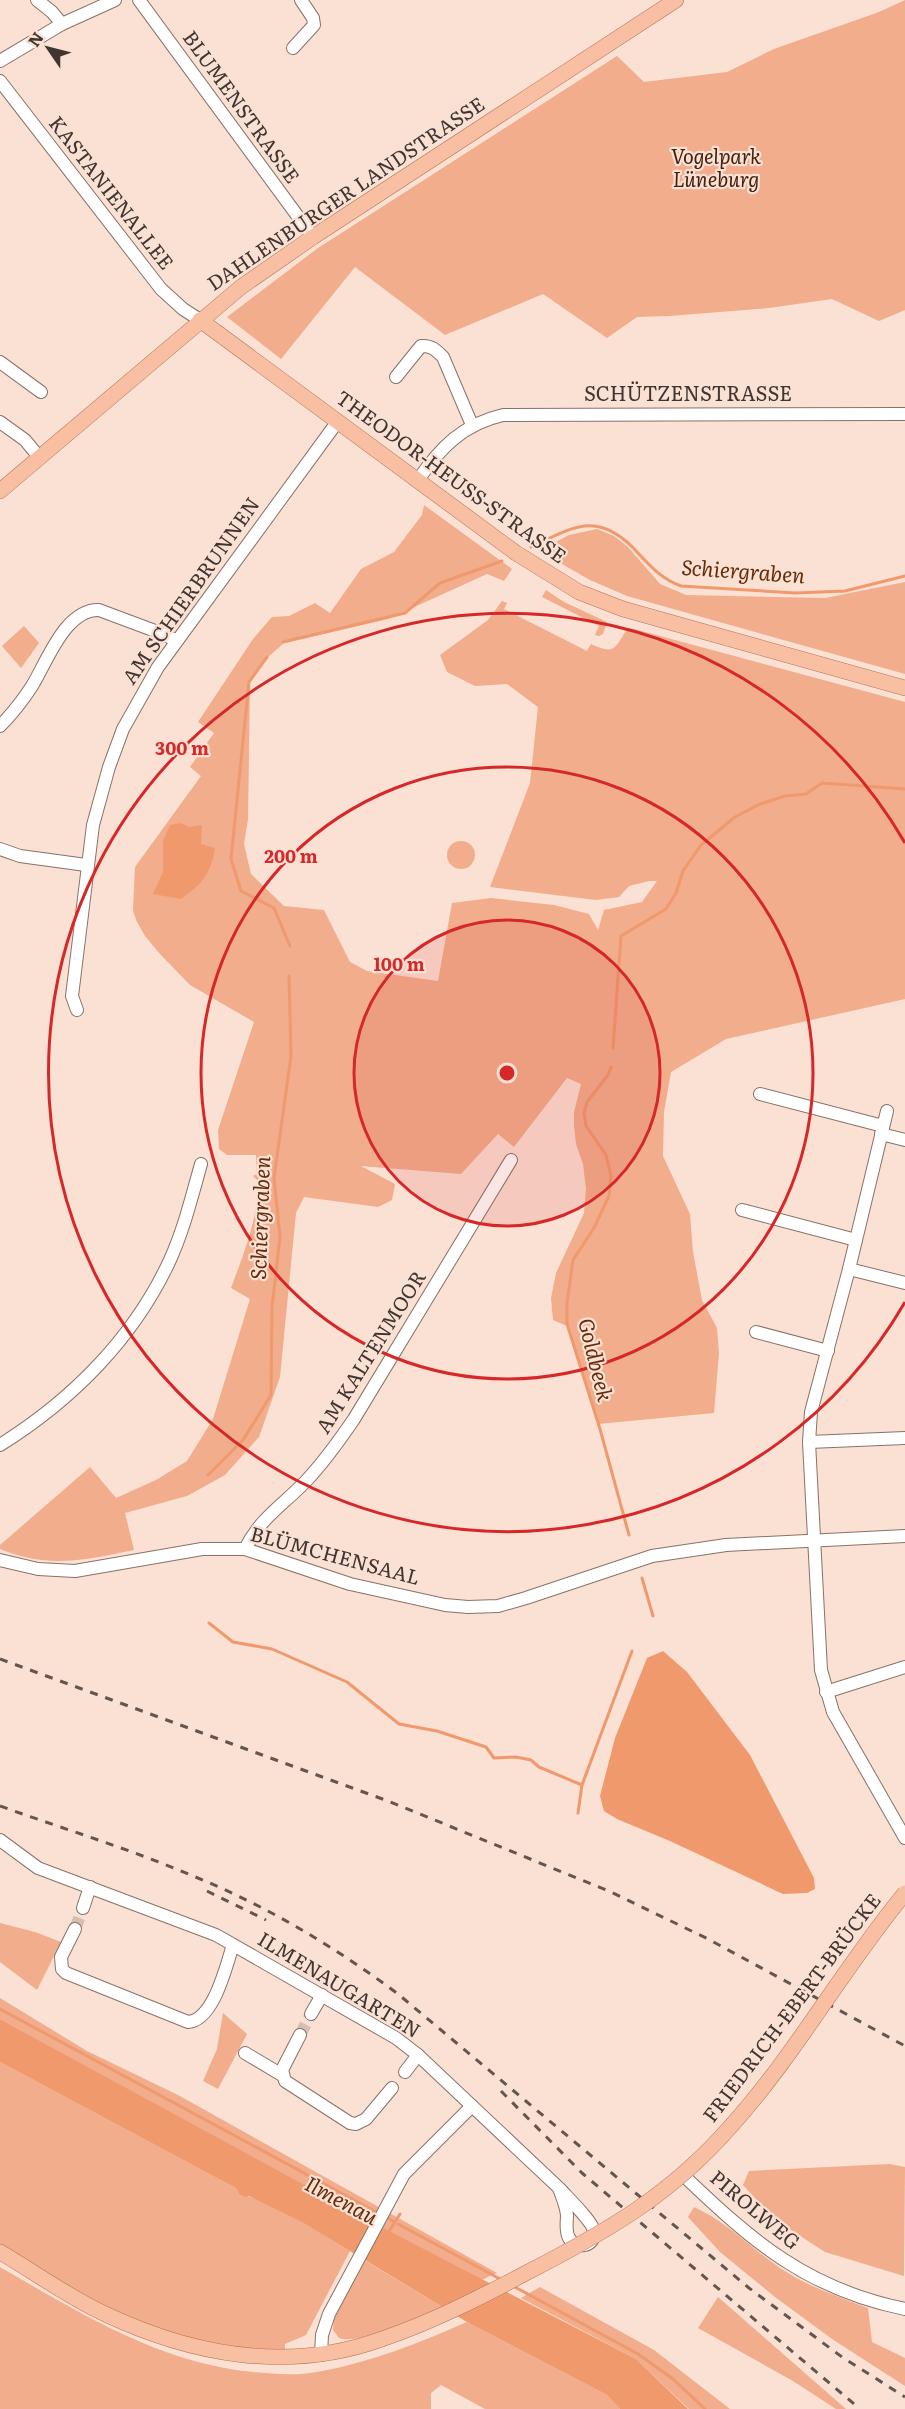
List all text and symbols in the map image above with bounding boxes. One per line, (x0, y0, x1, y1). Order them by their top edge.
north arrow (18, 18, 78, 78)
street label: BLUMENSTRASSE (177, 23, 308, 189)
text: N (21, 26, 49, 51)
street label: DAHLENBURGER LANDSTRASSE (200, 88, 490, 297)
street label: KASTANIENALLEE (43, 109, 182, 275)
park label: Vogelpark Lüneburg (671, 140, 761, 193)
street label: SCHÜTZENSTRASSE (584, 377, 792, 407)
street label: THEODOR-HEUSS-STRASSE (331, 381, 574, 569)
street label: AM SCHIERBRUNNEN (113, 490, 265, 690)
water label: Schiergraben (680, 550, 806, 589)
text: 300 m (155, 734, 209, 761)
text: 200 m (264, 842, 318, 869)
text: 100 m (373, 950, 425, 977)
centre of rings (497, 1063, 517, 1083)
water label: Schiergraben (241, 1155, 276, 1280)
street label: AM KALTENMOOR (307, 1264, 432, 1438)
water label: Goldbeek (572, 1314, 623, 1405)
street label: BLÜMCHENSAAL (247, 1517, 424, 1591)
street label: FRIEDRICH-EBERT-BRÜCKE (694, 1886, 887, 2128)
street label: ILMENAUGARTEN (253, 1923, 427, 2044)
street label: PIROLWEG (705, 2162, 808, 2255)
water label: Ilmenau (300, 2167, 385, 2231)

